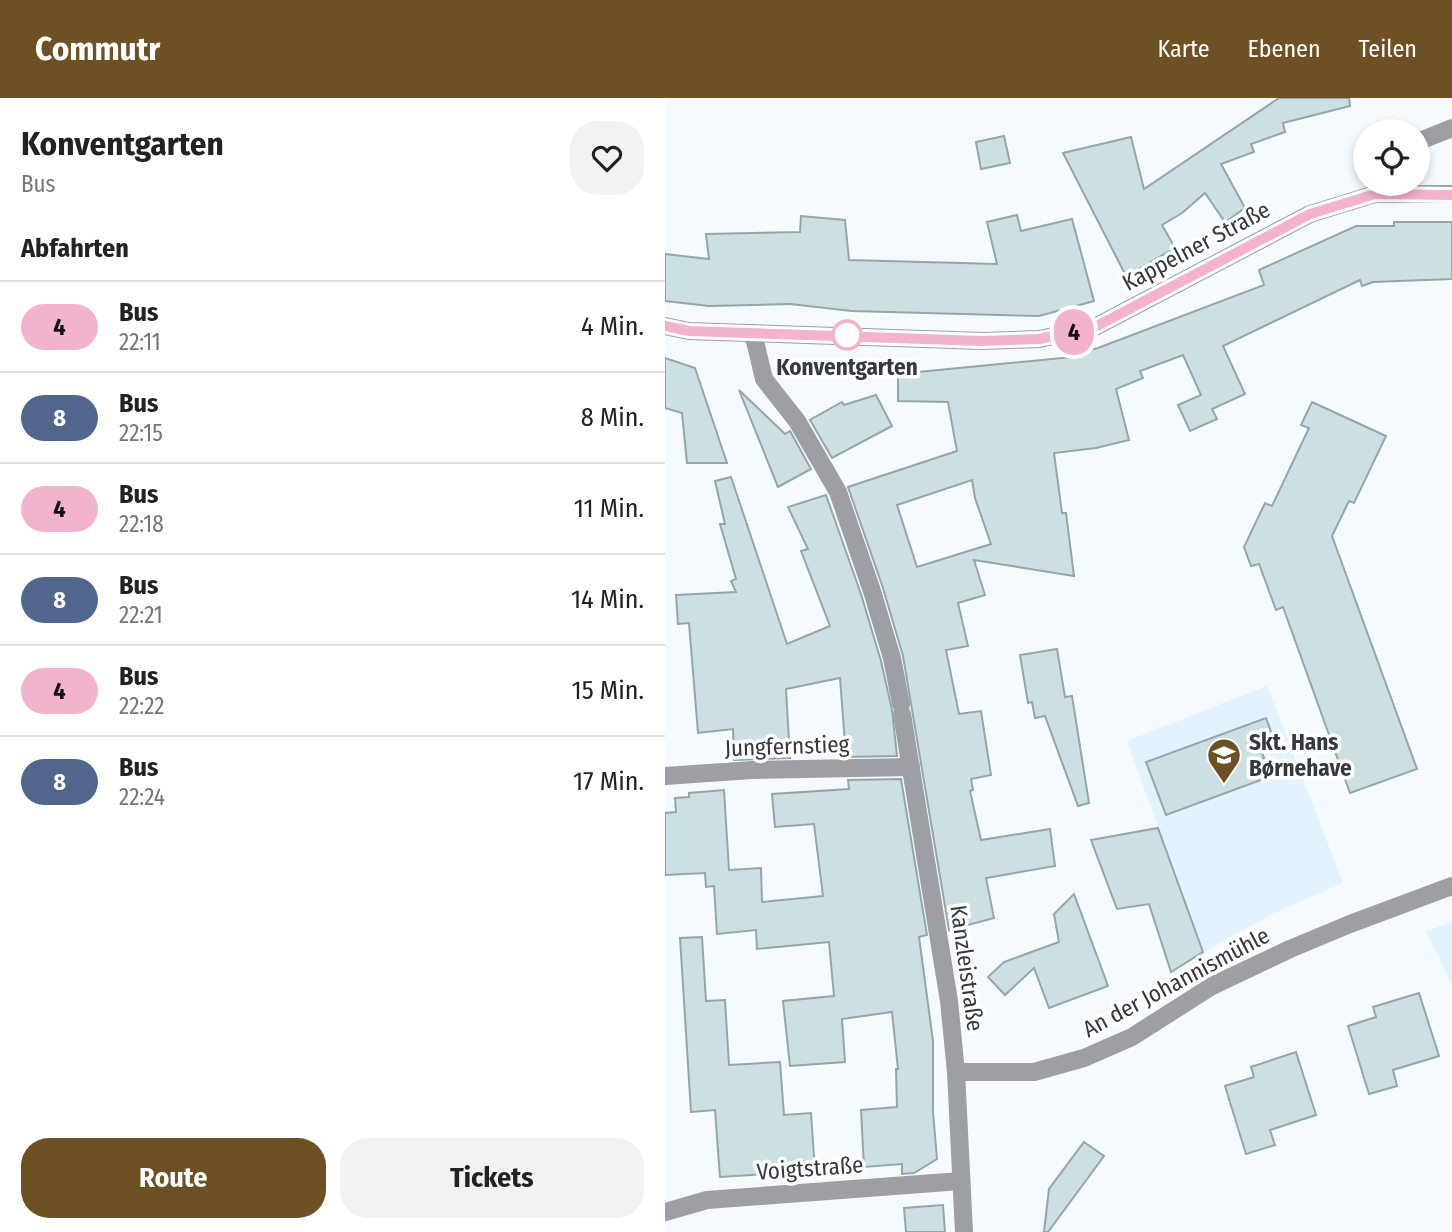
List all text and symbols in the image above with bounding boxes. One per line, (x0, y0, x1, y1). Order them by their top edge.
text: Commutr (35, 29, 160, 69)
text: Karte (1158, 35, 1210, 63)
text: Ebenen (1248, 35, 1321, 63)
text: Teilen (1359, 35, 1417, 63)
map controls (1353, 119, 1430, 196)
button: locate (1353, 119, 1430, 196)
button: heart (570, 121, 644, 195)
text: Konventgarten (21, 124, 224, 164)
text: Bus (21, 170, 55, 198)
street label: Kappelner Straße (1117, 195, 1275, 297)
text: Abfahrten (21, 233, 129, 264)
text: Bus (119, 297, 158, 328)
line badge: 4 (1051, 309, 1097, 355)
text: 4 Min. (581, 311, 644, 342)
text: 4 (53, 313, 66, 341)
text: 4 (1068, 318, 1080, 346)
marker: Konventgarten (832, 320, 862, 350)
text: 22:11 (119, 328, 161, 356)
place label: Konventgarten (776, 353, 918, 381)
text: Bus (119, 388, 158, 419)
text: 8 Min. (581, 402, 644, 433)
text: 8 (53, 404, 66, 432)
text: 22:15 (119, 419, 163, 447)
text: Bus (119, 479, 158, 510)
text: 11 Min. (574, 493, 644, 524)
text: 4 (53, 495, 66, 523)
text: 22:18 (119, 510, 164, 538)
text: Bus (119, 570, 158, 601)
text: 14 Min. (571, 584, 644, 615)
text: 8 (53, 586, 66, 614)
text: 22:21 (119, 601, 163, 629)
text: Bus (119, 661, 158, 692)
text: 15 Min. (572, 675, 644, 706)
text: 4 (53, 677, 66, 705)
text: 22:22 (119, 692, 164, 720)
place label: Skt. Hans Børnehave (1249, 728, 1352, 782)
street label: Jungfernstieg (724, 730, 850, 762)
school or university icon: Skt. Hans Børnehave (1205, 736, 1243, 785)
text: Bus (119, 752, 158, 783)
text: 17 Min. (573, 766, 644, 797)
text: 8 (53, 768, 66, 796)
text: 22:24 (119, 783, 165, 811)
street label: Kanzleistraße (944, 903, 990, 1033)
street label: An der Johannismühle (1078, 921, 1274, 1043)
button: Route (21, 1138, 326, 1218)
button: Tickets (340, 1138, 644, 1218)
street label: Voigtstraße (756, 1150, 864, 1186)

